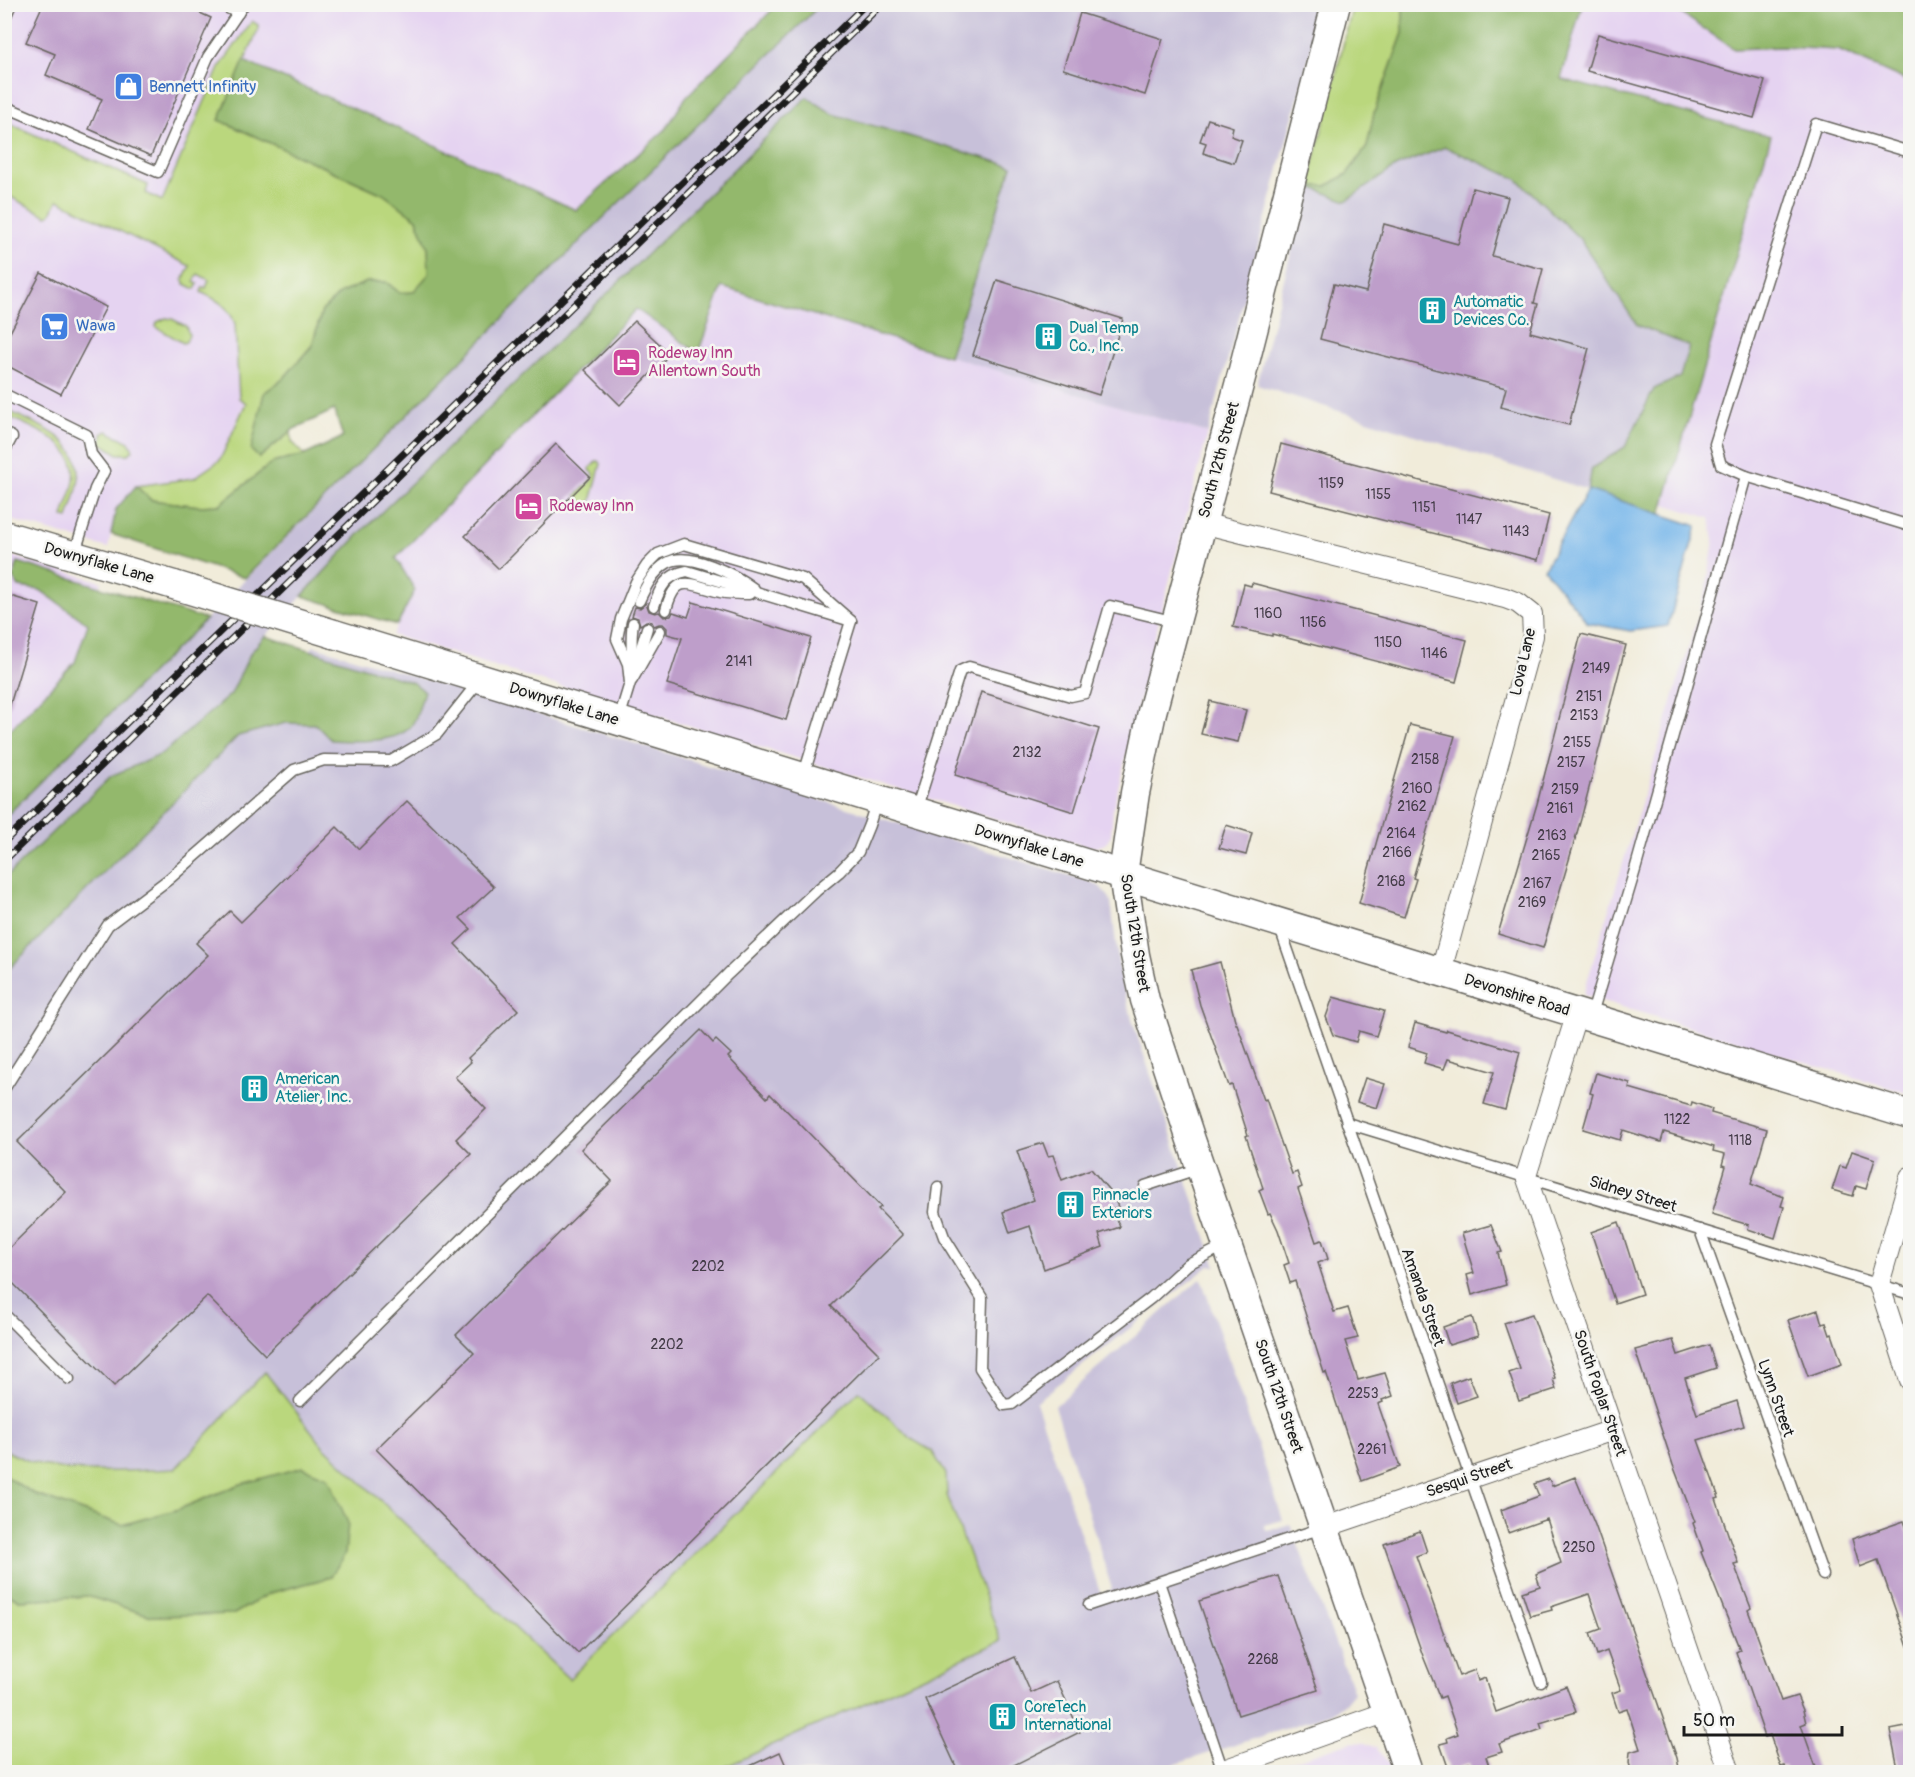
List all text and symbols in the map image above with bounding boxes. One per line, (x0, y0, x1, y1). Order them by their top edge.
shop icon: Bennett Infinity (112, 71, 144, 103)
place label: Bennett Infinity (149, 77, 256, 97)
place label: Automatic Devices Co. (1453, 292, 1530, 330)
building icon: Automatic Devices Co. (1416, 295, 1448, 327)
supermarket icon: Wawa (39, 310, 71, 342)
place label: Wawa (76, 316, 115, 336)
place label: Dual Temp Co., Inc. (1069, 318, 1139, 356)
building icon: Dual Temp Co., Inc. (1032, 321, 1064, 353)
place label: Rodeway Inn Allentown South (648, 343, 761, 381)
hotel icon: Rodeway Inn Allentown South (611, 346, 643, 378)
street label: South 12th Street (1194, 399, 1244, 520)
house number: 1159 (1318, 475, 1344, 492)
house number: 1155 (1365, 486, 1391, 503)
hotel icon: Rodeway Inn (512, 490, 544, 522)
place label: Rodeway Inn (549, 496, 634, 516)
house number: 1151 (1412, 499, 1436, 516)
house number: 1147 (1456, 511, 1483, 528)
house number: 1143 (1503, 523, 1530, 540)
street label: Downyflake Lane (42, 538, 156, 588)
house number: 1160 (1254, 605, 1282, 622)
house number: 1156 (1300, 614, 1326, 631)
street label: Lova Lane (1506, 626, 1540, 698)
house number: 1150 (1374, 634, 1402, 651)
house number: 1146 (1420, 645, 1448, 662)
house number: 2141 (726, 653, 752, 670)
house number: 2149 (1582, 660, 1610, 677)
street label: Downyflake Lane (507, 678, 621, 730)
house number: 2151 (1576, 688, 1602, 705)
house number: 2153 (1570, 707, 1599, 724)
house number: 2155 (1563, 734, 1591, 751)
house number: 2132 (1013, 744, 1042, 761)
house number: 2158 (1411, 751, 1439, 768)
house number: 2157 (1557, 754, 1586, 771)
house number: 2160 (1401, 780, 1433, 797)
house number: 2159 (1551, 781, 1579, 798)
house number: 2162 (1397, 798, 1427, 815)
house number: 2161 (1547, 800, 1573, 817)
street label: Downyflake Lane (972, 820, 1086, 872)
house number: 2164 (1386, 825, 1416, 842)
house number: 2163 (1537, 827, 1567, 844)
house number: 2166 (1382, 844, 1412, 861)
house number: 2165 (1531, 847, 1561, 864)
street label: South 12th Street (1116, 872, 1154, 994)
house number: 2168 (1377, 873, 1405, 890)
house number: 2167 (1523, 875, 1552, 892)
house number: 2169 (1518, 894, 1546, 911)
street label: Devonshire Road (1462, 969, 1572, 1021)
place label: American Atelier, Inc. (275, 1069, 352, 1107)
building icon: American Atelier, Inc. (238, 1072, 270, 1104)
house number: 1122 (1664, 1111, 1690, 1128)
house number: 1118 (1728, 1132, 1752, 1149)
street label: Sidney Street (1587, 1171, 1680, 1217)
place label: Pinnacle Exteriors (1092, 1185, 1152, 1223)
building icon: Pinnacle Exteriors (1055, 1188, 1087, 1220)
street label: Amanda Street (1397, 1245, 1449, 1349)
house number: 2202 (691, 1258, 725, 1275)
street label: South Poplar Street (1569, 1327, 1631, 1459)
house number: 2202 (650, 1336, 684, 1353)
street label: South 12th Street (1250, 1336, 1308, 1456)
street label: Lynn Street (1753, 1357, 1799, 1440)
house number: 2253 (1347, 1385, 1379, 1402)
house number: 2261 (1357, 1441, 1387, 1458)
street label: Sesqui Street (1423, 1454, 1515, 1502)
house number: 2250 (1563, 1539, 1595, 1556)
house number: 2268 (1248, 1651, 1278, 1668)
place label: CoreTech International (1024, 1697, 1112, 1735)
scale bar (1684, 1699, 1842, 1737)
building icon: CoreTech International (987, 1700, 1019, 1732)
text: 50 m (1693, 1709, 1735, 1732)

